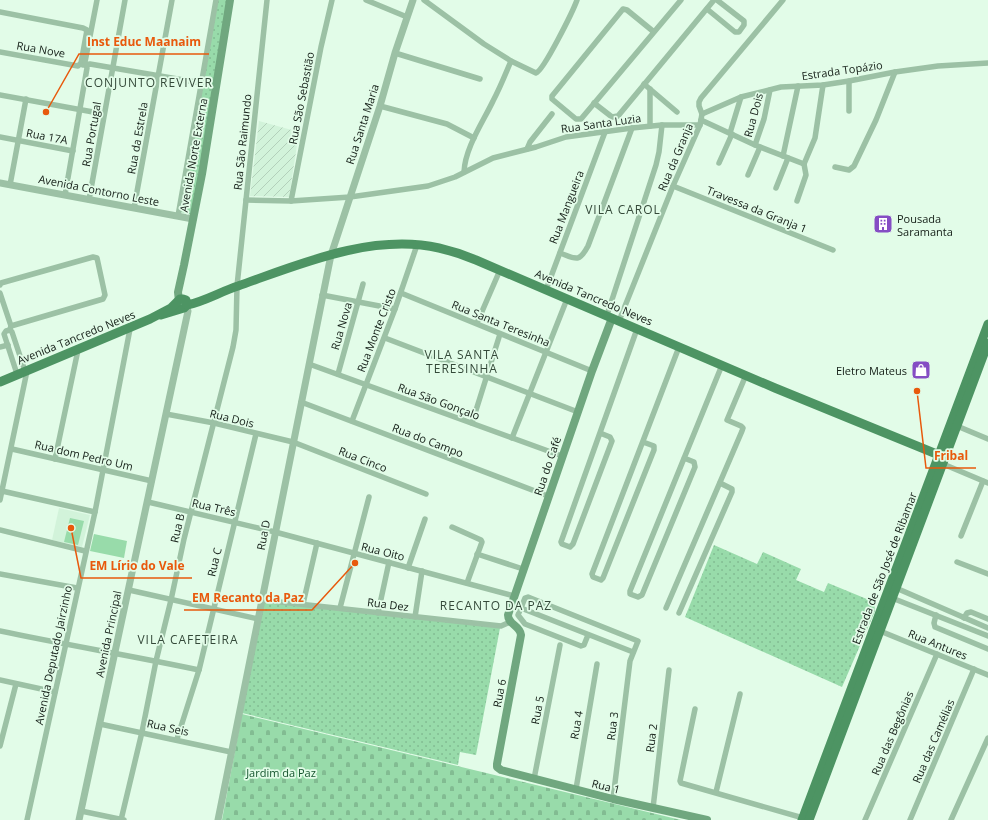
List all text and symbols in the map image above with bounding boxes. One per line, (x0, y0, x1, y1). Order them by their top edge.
callout: Inst Educ Maanaim (79, 30, 209, 54)
text: Inst Educ Maanaim (87, 33, 201, 50)
street label: Rua Nove (16, 37, 66, 61)
street label: Rua São Sebastião (285, 50, 317, 145)
street label: Estrada Topázio (801, 57, 884, 83)
district label: CONJUNTO REVIVER (85, 74, 213, 91)
street label: Rua Santa Maria (342, 82, 382, 166)
street label: Rua Dois (740, 91, 766, 139)
street label: Rua São Raimundo (229, 93, 255, 191)
street label: Avenida Norte Externa (176, 97, 210, 213)
street label: Rua Portugal (78, 100, 104, 168)
street label: Rua da Estrela (123, 101, 151, 175)
street label: Rua Santa Luzia (560, 110, 642, 136)
street label: Rua da Granja (654, 121, 696, 193)
street label: Rua 17A (25, 125, 69, 147)
street label: Rua Mangueira (545, 168, 587, 246)
street label: Avenida Contorno Leste (37, 171, 161, 209)
street label: Travessa da Granja 1 (705, 182, 809, 236)
district label: VILA CAROL (585, 201, 661, 218)
place label: Pousada Saramanta (897, 211, 953, 239)
building icon: Pousada Saramanta (872, 213, 894, 235)
street label: Avenida Tancredo Neves (533, 265, 655, 329)
street label: Rua Monte Cristo (353, 286, 399, 374)
street label: Rua Santa Teresinha (450, 296, 552, 350)
street label: Rua Nova (327, 300, 355, 352)
street label: Avenida Tancredo Neves (15, 306, 137, 368)
district label: VILA SANTA TERESINHA (425, 346, 499, 377)
shop icon: Eletro Mateus (910, 359, 932, 381)
place label: Eletro Mateus (836, 363, 907, 378)
street label: Rua São Gonçalo (396, 379, 482, 423)
street label: Rua Dois (208, 405, 256, 431)
street label: Rua do Campo (390, 420, 466, 461)
street label: Rua do Café (530, 434, 564, 498)
street label: Rua dom Pedro Um (33, 436, 135, 474)
street label: Rua Cinco (337, 443, 390, 475)
callout: Fribal (926, 444, 976, 468)
text: Fribal (934, 447, 968, 464)
street label: Estrada de São José de Ribamar (848, 489, 920, 646)
street label: Rua Três (191, 495, 237, 519)
street label: Rua B (166, 512, 188, 544)
street label: Rua D (253, 519, 273, 551)
street label: Rua Oito (360, 538, 407, 564)
street label: Rua C (203, 546, 225, 578)
callout: EM Lírio do Vale (81, 554, 192, 578)
text: EM Lírio do Vale (89, 557, 185, 574)
street label: Avenida Deputado Jairzinho (31, 584, 75, 726)
callout: EM Recanto da Paz (184, 586, 312, 610)
street label: Avenida Principal (91, 589, 125, 679)
text: EM Recanto da Paz (192, 589, 304, 606)
street label: Rua Dez (366, 594, 410, 614)
district label: RECANTO DA PAZ (440, 597, 552, 614)
street label: Rua Antures (906, 625, 970, 663)
district label: VILA CAFETEIRA (137, 631, 239, 648)
street label: Rua 6 (489, 677, 509, 709)
street label: Rua das Begônias (867, 689, 917, 777)
street label: Rua 5 (527, 694, 547, 726)
street label: Rua das Camélias (909, 697, 957, 785)
street label: Rua 4 (566, 709, 586, 740)
street label: Rua 3 (603, 711, 621, 741)
street label: Rua Seis (146, 715, 190, 739)
street label: Rua 2 (642, 723, 660, 753)
park label: Jardim da Paz (245, 765, 316, 780)
street label: Rua 1 (590, 775, 622, 797)

